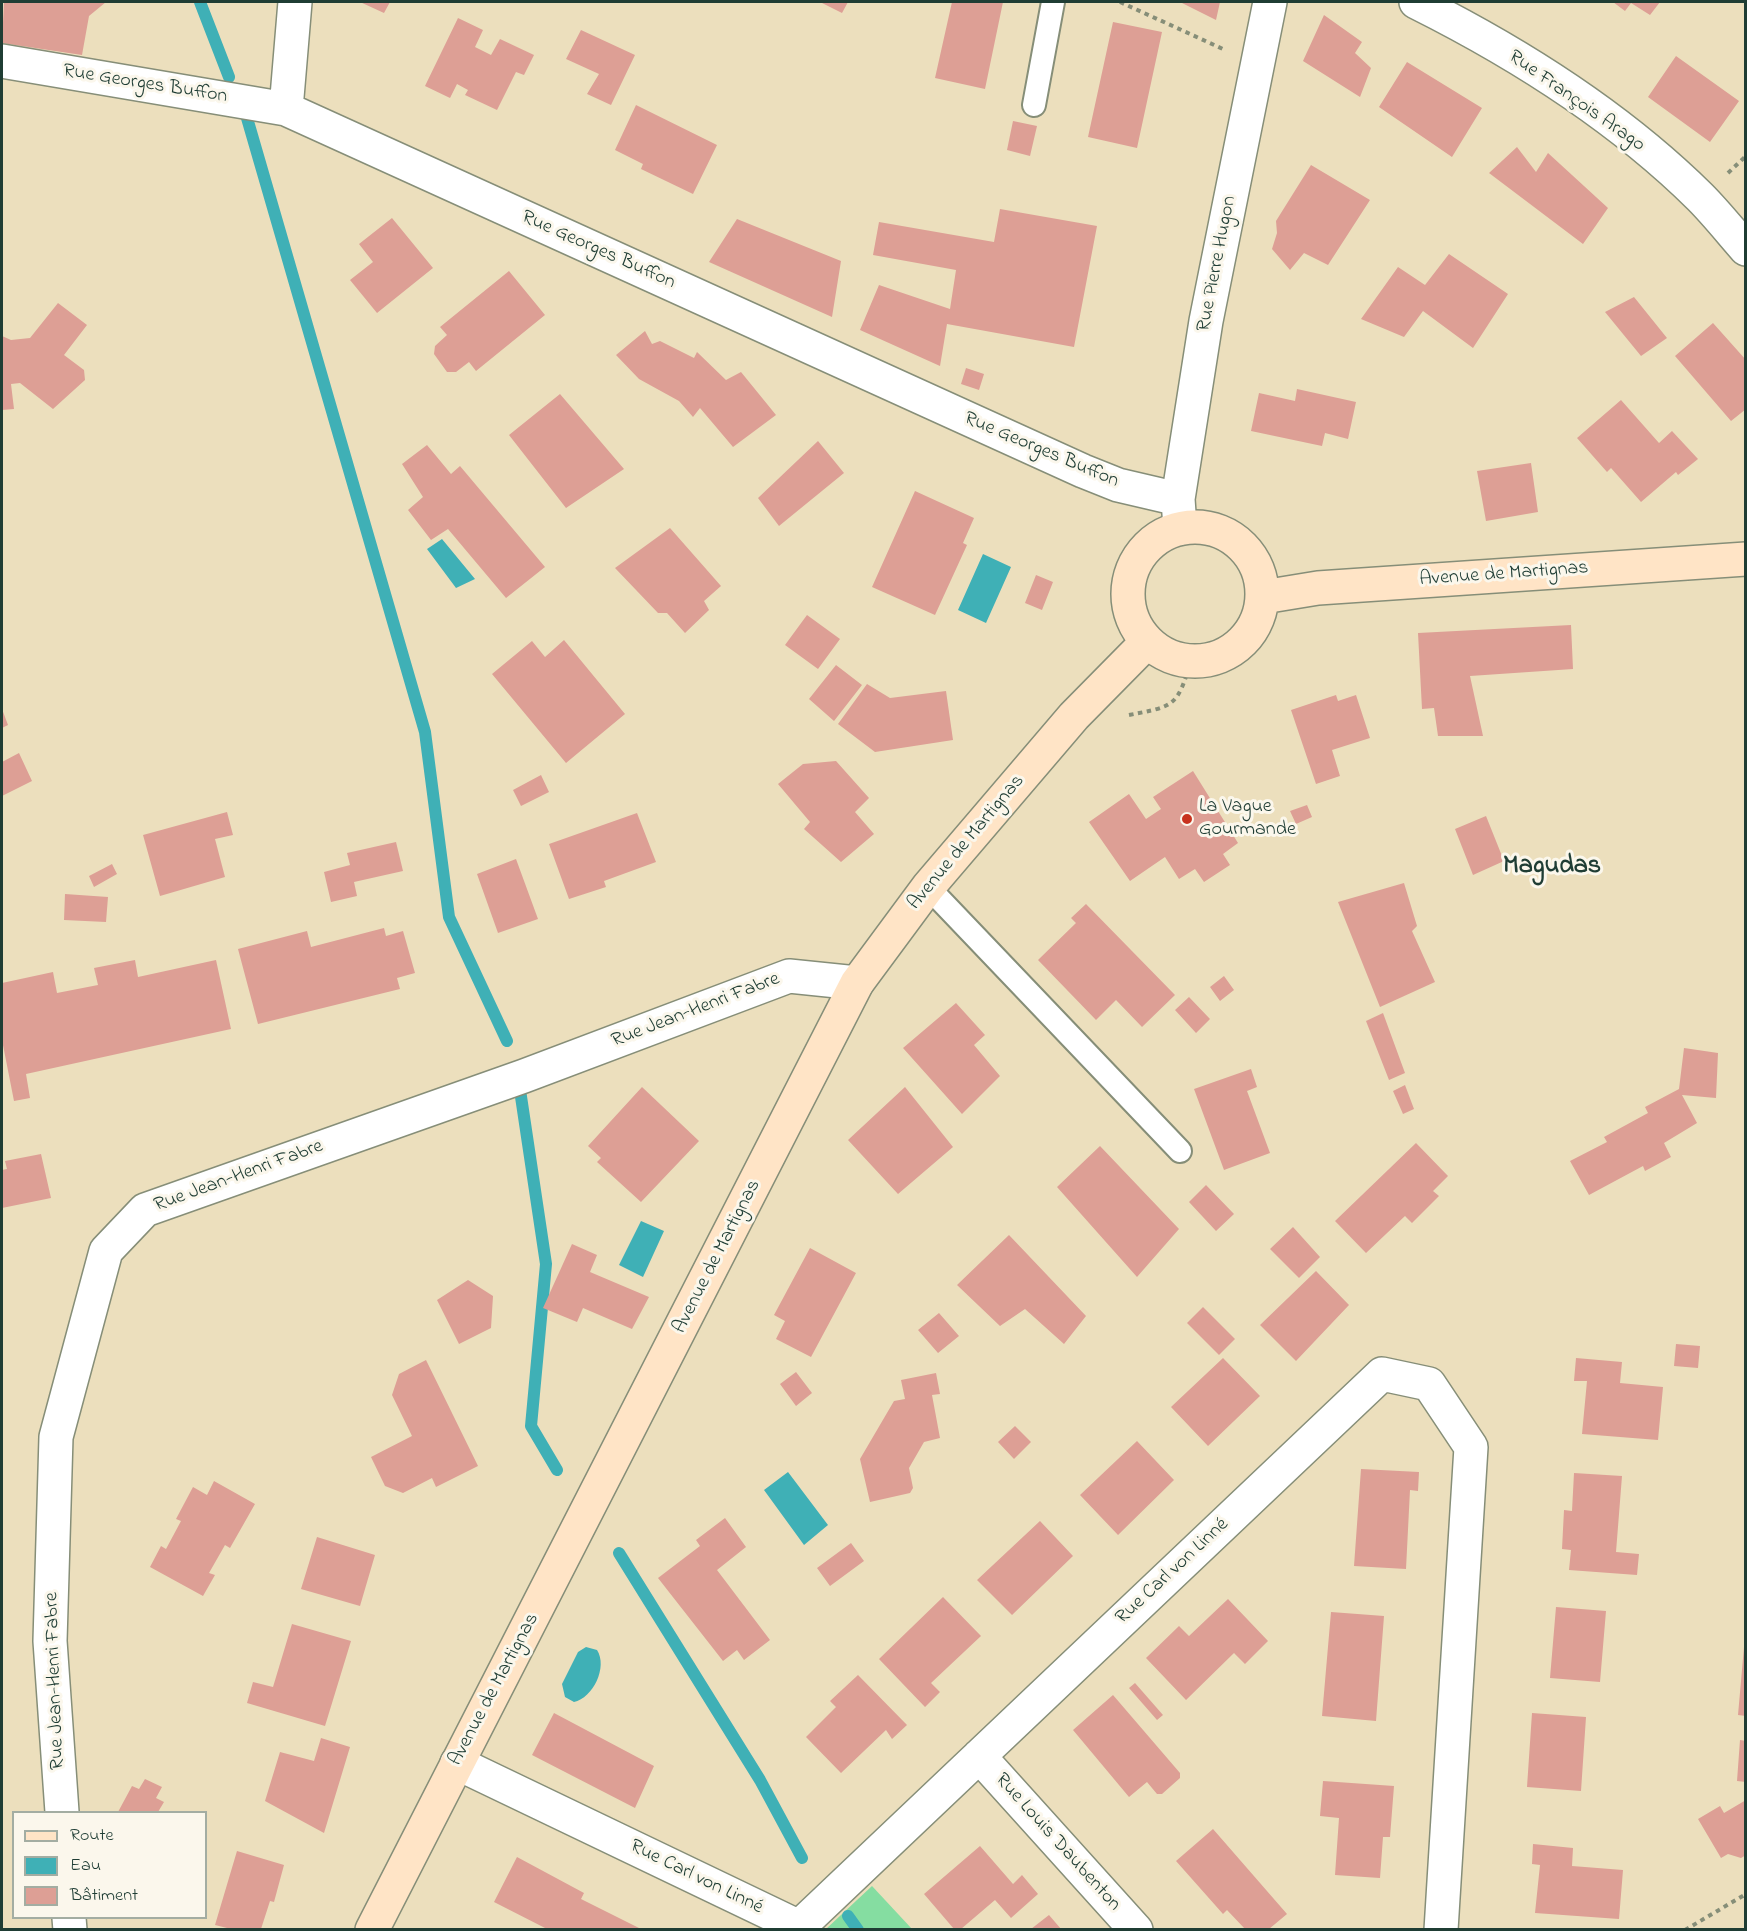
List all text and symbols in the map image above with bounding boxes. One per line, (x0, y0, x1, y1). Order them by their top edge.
street label: Rue François Arago (1503, 46, 1649, 158)
street label: Rue Georges Buffon (61, 60, 229, 110)
street label: Rue Pierre Hugon (1193, 194, 1243, 334)
street label: Rue Georges Buffon (517, 206, 679, 296)
street label: Rue Georges Buffon (960, 408, 1122, 494)
street label: Avenue de Martignas (1419, 557, 1589, 593)
street label: Avenue de Martignas (903, 770, 1031, 916)
place label: La Vague Gourmande (1199, 796, 1296, 843)
marker: La Vague Gourmande (1180, 812, 1194, 826)
district label: Magudas (1503, 852, 1601, 884)
street label: Rue Jean-Henri Fabre (609, 968, 783, 1054)
street label: Rue Jean-Henri Fabre (151, 1135, 327, 1219)
street label: Avenue de Martignas (669, 1176, 767, 1338)
street label: Rue Carl von Linné (1112, 1514, 1234, 1630)
street label: Rue Jean-Henri Fabre (41, 1592, 71, 1770)
street label: Avenue de Martignas (445, 1610, 545, 1770)
street label: Rue Louis Daubenton (989, 1769, 1125, 1917)
legend (12, 1811, 207, 1919)
text: Route (70, 1823, 114, 1849)
street label: Rue Carl von Linné (625, 1835, 767, 1921)
text: Eau (70, 1853, 101, 1879)
text: Bâtiment (70, 1883, 138, 1909)

